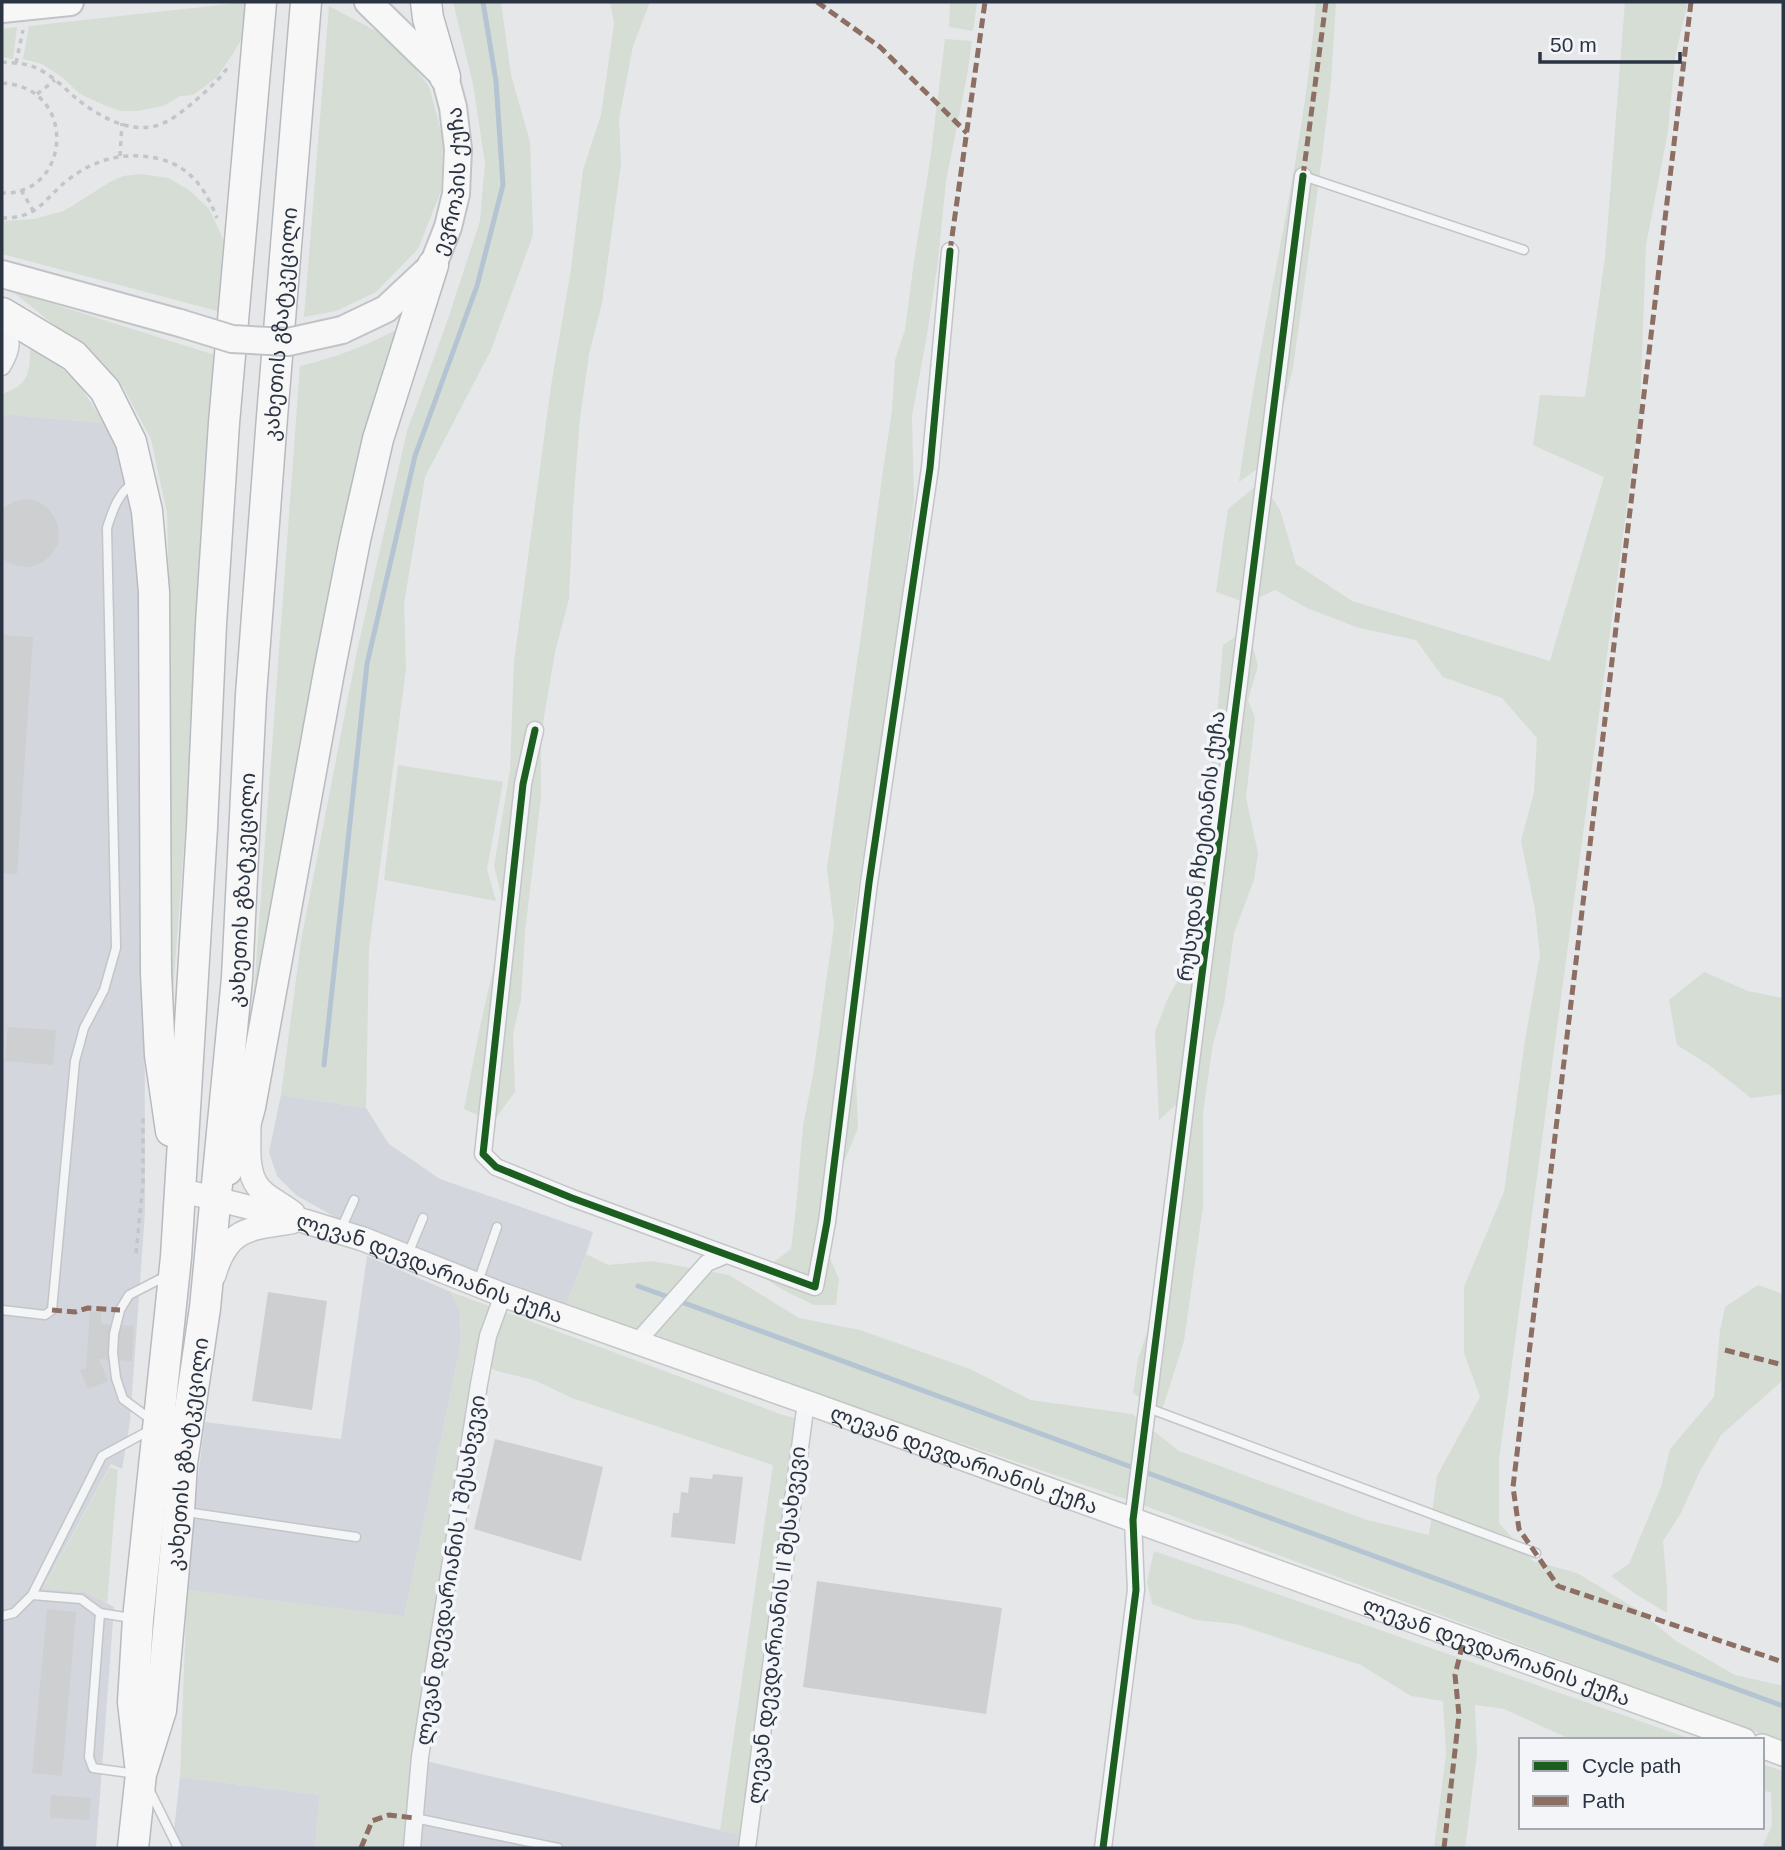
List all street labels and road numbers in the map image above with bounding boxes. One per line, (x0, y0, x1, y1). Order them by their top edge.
street label: ევროპის ქუჩა (427, 106, 471, 259)
street label: კახეთის გზატკეცილი (259, 206, 302, 442)
street label: რუსუდან ჩხეტიანის ქუჩა (1173, 710, 1231, 983)
street label: კახეთის გზატკეცილი (223, 772, 260, 1008)
street label: ლევან დევდარიანის ქუჩა (293, 1208, 566, 1327)
street label: კახეთის გზატკეცილი (162, 1336, 212, 1572)
street label: ლევან დევდარიანის I შესახვევი (411, 1393, 491, 1747)
street label: ლევან დევდარიანის ქუჩა (827, 1400, 1101, 1518)
street label: ლევან დევდარიანის II შესახვევი (743, 1445, 811, 1806)
street label: ლევან დევდარიანის ქუჩა (1359, 1592, 1634, 1710)

